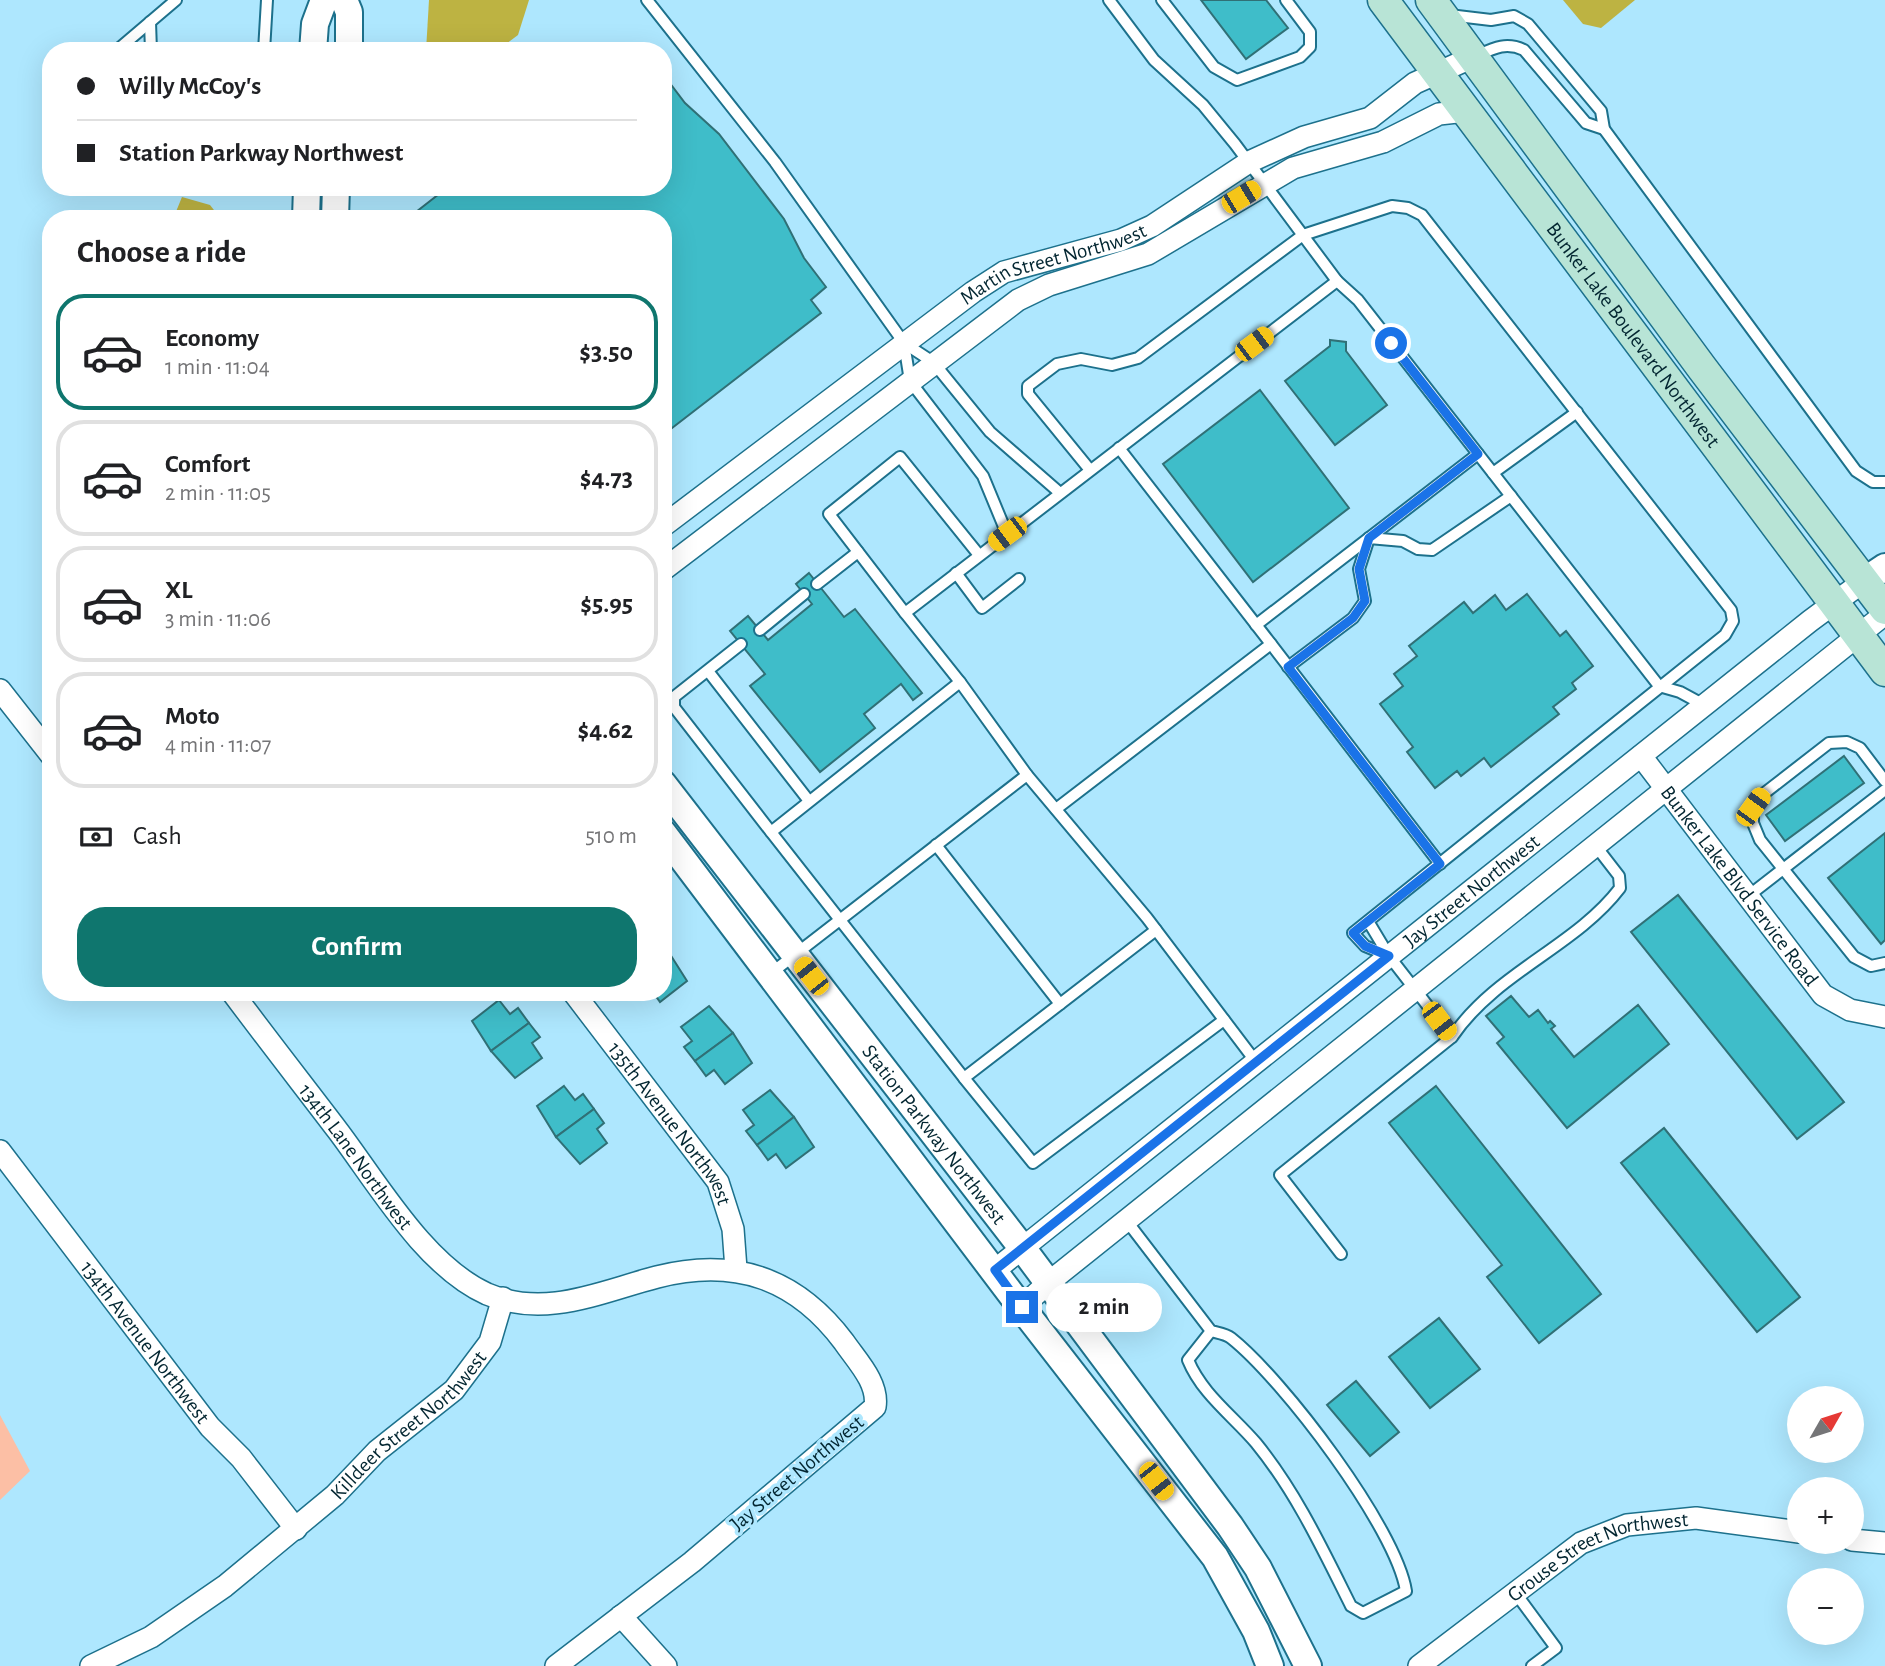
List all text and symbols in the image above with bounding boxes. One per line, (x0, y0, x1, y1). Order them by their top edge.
text: Willy McCoy's (119, 73, 261, 99)
text: Station Parkway Northwest (119, 140, 403, 166)
car (1218, 177, 1265, 217)
street label: Bunker Lake Boulevard Northwest (1543, 218, 1724, 451)
street label: Martin Street Northwest (956, 219, 1150, 308)
text: Choose a ride (77, 236, 246, 268)
icon: car (81, 321, 144, 384)
car (1231, 323, 1278, 365)
text: Economy (165, 325, 259, 351)
route start (1375, 327, 1407, 359)
text: $3.50 (579, 339, 633, 365)
text: 1 min · 11:04 (165, 356, 270, 379)
icon: car (81, 447, 144, 510)
text: Comfort (165, 451, 250, 477)
text: $4.73 (580, 465, 633, 491)
text: 2 min · 11:05 (165, 482, 271, 505)
car (984, 513, 1031, 555)
icon: car (81, 573, 144, 636)
text: XL (165, 577, 192, 603)
text: $5.95 (580, 591, 633, 617)
text: 3 min · 11:06 (165, 608, 271, 631)
icon: car (81, 699, 144, 762)
text: Moto (165, 703, 220, 729)
text: $4.62 (577, 717, 633, 743)
text: 4 min · 11:07 (165, 734, 271, 757)
street label: Bunker Lake Blvd Service Road (1657, 782, 1822, 990)
car (1733, 784, 1774, 830)
icon: cash (77, 818, 115, 856)
text: Cash (133, 823, 182, 849)
text: 510 m (585, 825, 637, 848)
street label: Jay Street Northwest (1400, 830, 1544, 951)
button: Confirm (77, 907, 637, 987)
car (790, 953, 833, 999)
car (1418, 998, 1461, 1044)
street label: 135th Avenue Northwest (605, 1038, 735, 1208)
street label: Station Parkway Northwest (858, 1041, 1010, 1228)
street label: 134th Lane Northwest (295, 1080, 417, 1234)
street label: 134th Avenue Northwest (77, 1257, 214, 1427)
callout: 2 min (1046, 1282, 1162, 1332)
route end (1006, 1291, 1038, 1323)
text: 2 min (1078, 1296, 1130, 1319)
street label: Killdeer Street Northwest (326, 1347, 490, 1503)
north arrow (1787, 1386, 1864, 1463)
map controls (1787, 1386, 1864, 1645)
street label: Jay Street Northwest (726, 1411, 868, 1535)
car (1135, 1458, 1178, 1504)
button: + (1787, 1477, 1864, 1554)
street label: Grouse Street Northwest (1503, 1508, 1689, 1605)
button: − (1787, 1568, 1864, 1645)

